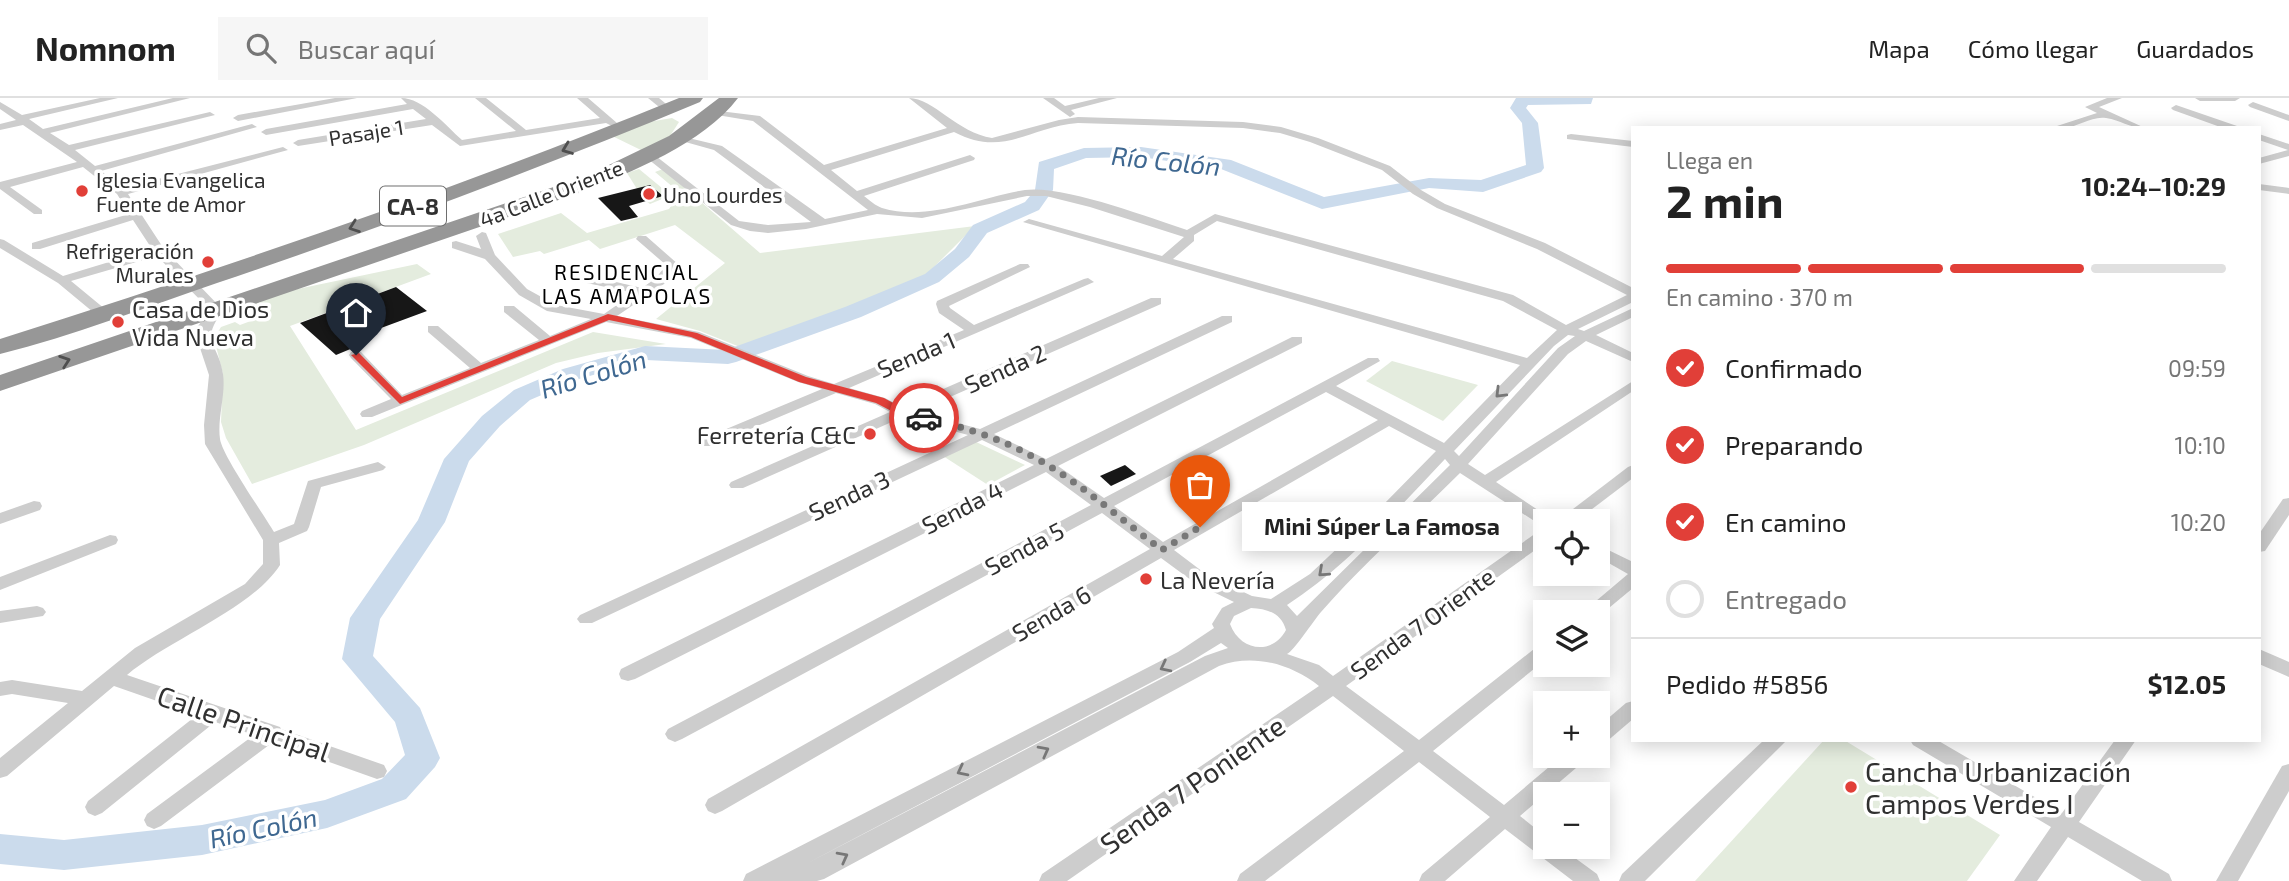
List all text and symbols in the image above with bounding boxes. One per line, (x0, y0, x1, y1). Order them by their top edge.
search box (218, 17, 708, 80)
text: Nomnom (35, 28, 176, 68)
icon: search (242, 29, 280, 67)
text: Buscar aquí (298, 33, 435, 64)
text: Mapa (1868, 34, 1930, 63)
text: Cómo llegar (1968, 34, 2098, 63)
text: Guardados (2136, 34, 2254, 63)
street label: Pasaje 1 (327, 114, 405, 151)
water label: Río Colón (1110, 139, 1222, 181)
one-way arrow (562, 140, 574, 154)
text: Llega en (1666, 146, 1753, 174)
street label: 4a Calle Oriente (476, 154, 626, 232)
place label: Iglesia Evangelica Fuente de Amor (96, 167, 266, 216)
text: 10:24–10:29 (2082, 170, 2226, 201)
text: 2 min (1666, 172, 1784, 227)
place label: Uno Lourdes (663, 182, 783, 207)
marker: Iglesia Evangelica Fuente de Amor (74, 183, 90, 199)
road number: CA-8 (380, 186, 446, 226)
marker: Uno Lourdes (641, 186, 657, 202)
one-way arrow (349, 219, 361, 233)
place label: Refrigeración Murales (66, 238, 194, 287)
marker: Refrigeración Murales (200, 254, 216, 270)
district label: RESIDENCIAL LAS AMAPOLAS (542, 259, 712, 308)
pin (326, 283, 386, 355)
text: En camino · 370 m (1666, 283, 1853, 311)
place label: Casa de Dios Vida Nueva (132, 294, 269, 351)
icon: home (337, 294, 375, 332)
marker: Casa de Dios Vida Nueva (110, 314, 126, 330)
street label: Senda 1 (873, 325, 959, 383)
street label: Senda 2 (960, 337, 1050, 399)
water label: Río Colón (536, 342, 650, 404)
icon: check (1666, 349, 1704, 387)
text: Confirmado (1725, 352, 1863, 383)
text: 09:59 (2168, 354, 2226, 382)
one-way arrow (58, 355, 70, 369)
courier (889, 383, 959, 453)
one-way arrow (1495, 385, 1508, 398)
icon: car (905, 399, 943, 437)
place label: Ferretería C&C (697, 420, 856, 449)
marker: Ferretería C&C (862, 426, 878, 442)
icon: check (1666, 426, 1704, 464)
text: Preparando (1725, 429, 1863, 460)
text: 10:10 (2175, 431, 2226, 459)
pin (1170, 455, 1230, 527)
street label: Senda 3 (804, 464, 894, 526)
icon: bag (1181, 466, 1219, 504)
street label: Senda 4 (917, 474, 1007, 540)
callout: Mini Súper La Famosa (1242, 502, 1522, 551)
icon: check (1666, 503, 1704, 541)
text: En camino (1725, 506, 1847, 537)
text: 10:20 (2171, 508, 2226, 536)
map controls (1533, 509, 1610, 859)
button: locate (1533, 509, 1610, 586)
text: Mini Súper La Famosa (1264, 512, 1500, 540)
street label: Senda 5 (979, 515, 1069, 581)
street label: Senda 7 Oriente (1344, 561, 1500, 685)
one-way arrow (1318, 564, 1331, 576)
place label: La Nevería (1160, 565, 1275, 594)
marker: La Nevería (1138, 571, 1154, 587)
street label: Senda 6 (1006, 579, 1096, 647)
text: Entregado (1725, 583, 1847, 614)
button: layers (1533, 600, 1610, 677)
one-way arrow (1159, 658, 1172, 672)
text: Pedido #5856 (1666, 668, 1828, 699)
text: $12.05 (2147, 668, 2226, 699)
street label: Calle Principal (153, 677, 336, 769)
button: + (1533, 691, 1610, 768)
street label: Senda 7 Poniente (1093, 708, 1291, 860)
one-way arrow (1036, 745, 1049, 759)
place label: Cancha Urbanización Campos Verdes I (1865, 754, 2131, 820)
one-way arrow (957, 763, 969, 777)
marker: Cancha Urbanización Campos Verdes I (1843, 779, 1859, 795)
button: − (1533, 782, 1610, 859)
water label: Río Colón (206, 800, 320, 854)
one-way arrow (835, 852, 848, 865)

